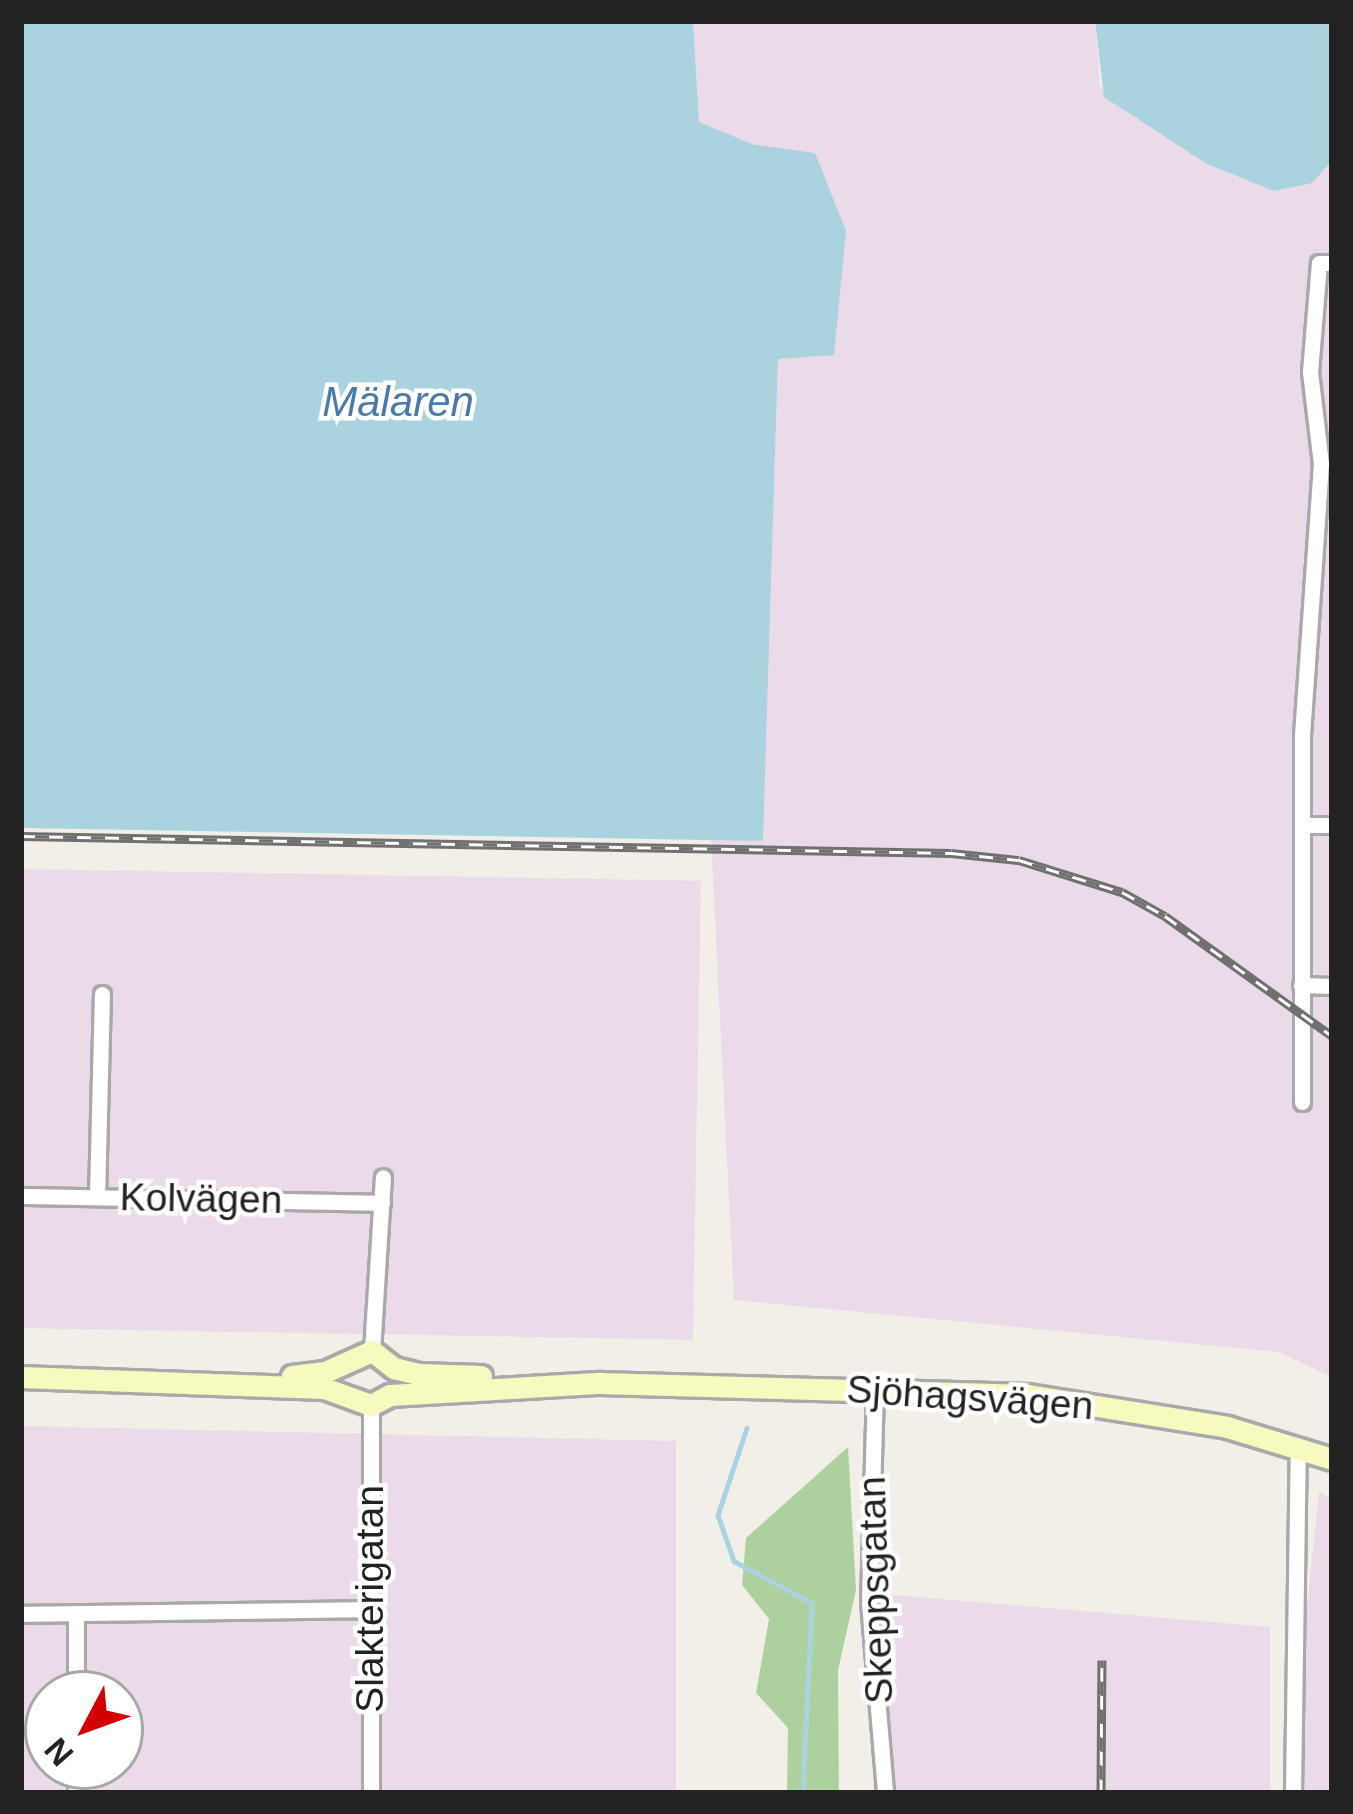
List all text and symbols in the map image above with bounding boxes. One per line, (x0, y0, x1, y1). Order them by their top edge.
water label: Mälaren (322, 377, 474, 427)
street label: Kolvägen (119, 1174, 283, 1224)
street label: Sjöhagsvägen (845, 1366, 1095, 1430)
street label: Skeppsgatan (849, 1475, 903, 1705)
street label: Slakterigatan (347, 1485, 393, 1713)
north arrow (24, 1670, 144, 1790)
text: N (37, 1731, 81, 1773)

